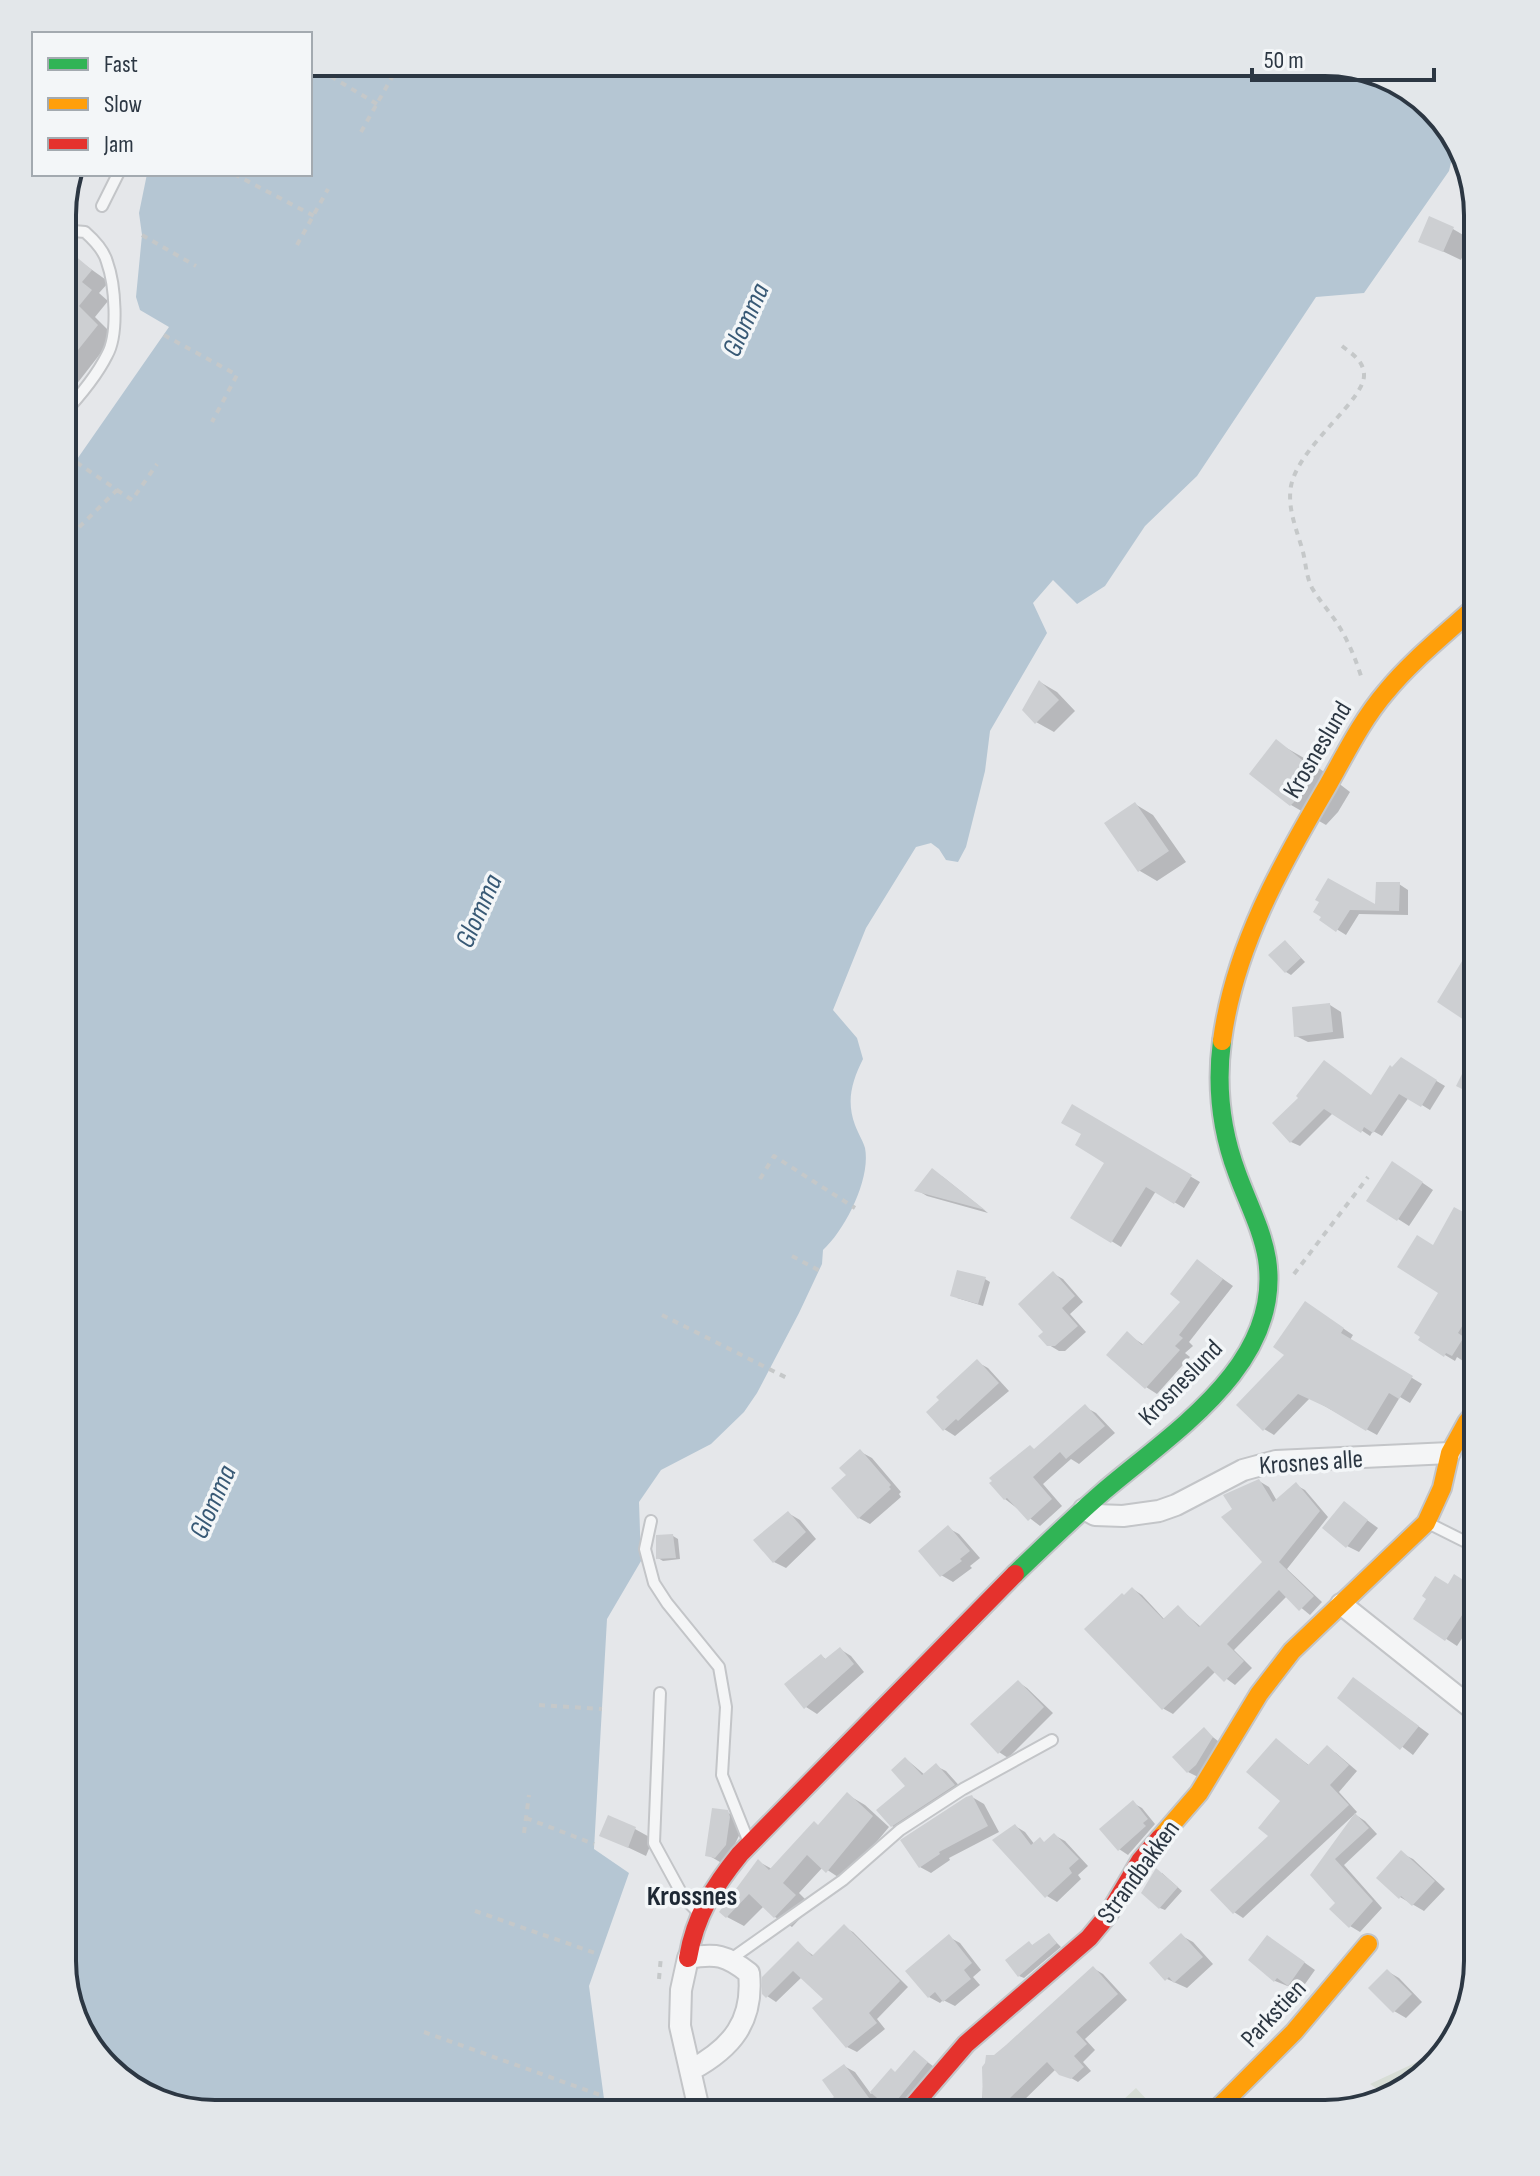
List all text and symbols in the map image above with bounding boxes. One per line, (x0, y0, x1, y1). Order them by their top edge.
legend (32, 32, 312, 176)
scale bar (1252, 32, 1434, 82)
text: 50 m (1264, 46, 1304, 75)
text: Fast (104, 50, 138, 79)
text: Slow (104, 90, 142, 119)
text: Jam (103, 130, 134, 159)
water label: Glomma (715, 278, 777, 362)
street label: Krosneslund (1277, 696, 1359, 804)
water label: Glomma (448, 869, 510, 953)
street label: Krosneslund (1133, 1334, 1229, 1432)
street label: Krosnes alle (1258, 1444, 1364, 1482)
water label: Glomma (182, 1460, 244, 1544)
street label: Strandbakken (1091, 1814, 1187, 1930)
district label: Krossnes (647, 1880, 737, 1913)
street label: Parkstien (1235, 1974, 1313, 2054)

